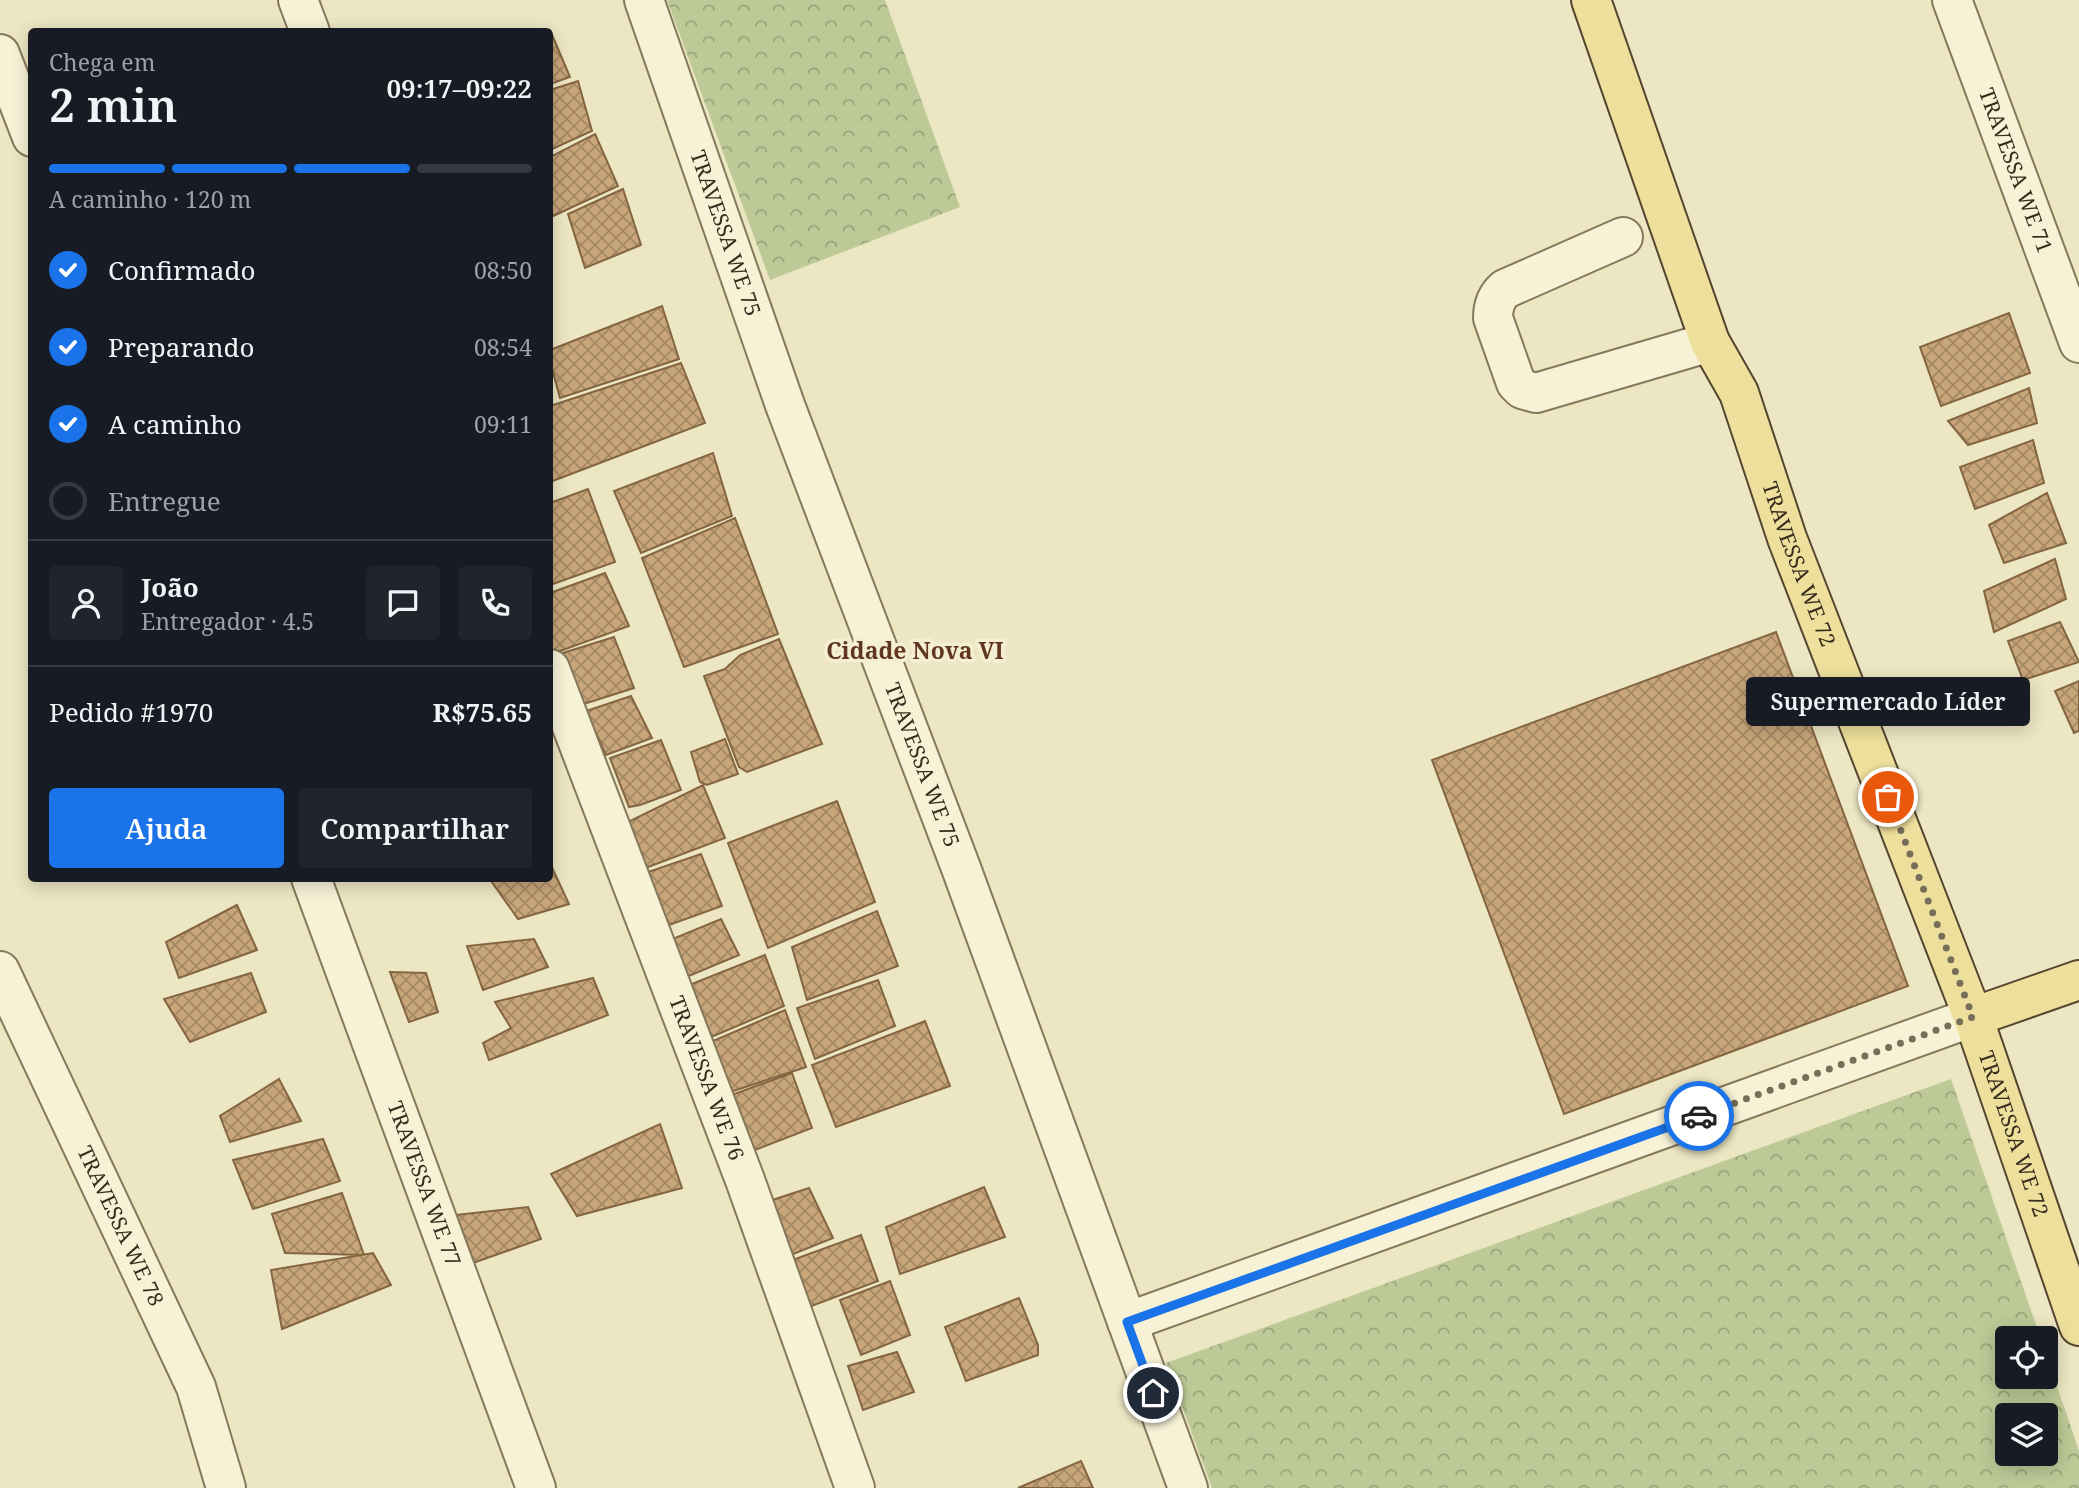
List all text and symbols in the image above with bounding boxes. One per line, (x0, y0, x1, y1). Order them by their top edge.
text: Chega em (49, 46, 155, 78)
text: 09:17–09:22 (386, 70, 532, 106)
text: 2 min (49, 73, 177, 135)
street label: TRAVESSA WE 71 (1973, 84, 2059, 257)
street label: TRAVESSA WE 75 (684, 146, 768, 320)
text: A caminho · 120 m (49, 183, 251, 215)
icon: check (49, 251, 87, 289)
text: Confirmado (108, 252, 255, 288)
text: 08:50 (474, 254, 532, 286)
icon: check (49, 328, 87, 366)
text: Preparando (108, 329, 255, 365)
text: 08:54 (474, 331, 532, 363)
icon: check (49, 405, 87, 443)
text: A caminho (108, 406, 242, 442)
text: 09:11 (474, 408, 532, 440)
street label: TRAVESSA WE 72 (1756, 478, 1843, 650)
text: Entregue (108, 483, 221, 519)
button: person (49, 566, 123, 640)
button: chat (366, 566, 440, 640)
button: phone (458, 566, 532, 640)
text: João (141, 569, 199, 605)
text: Entregador · 4.5 (141, 605, 314, 637)
district label: Cidade Nova VI (826, 634, 1004, 666)
street label: TRAVESSA WE 75 (879, 678, 967, 851)
callout: Supermercado Líder (1746, 678, 2030, 727)
text: Supermercado Líder (1770, 685, 2006, 717)
text: Pedido #1970 (49, 694, 213, 730)
text: R$75.65 (432, 694, 532, 730)
pin (1858, 767, 1918, 827)
icon: bag (1869, 778, 1907, 816)
button: Ajuda (49, 788, 284, 868)
button: Compartilhar (298, 788, 532, 868)
street label: TRAVESSA WE 76 (663, 992, 751, 1164)
street label: TRAVESSA WE 72 (1973, 1047, 2056, 1220)
courier (1664, 1081, 1734, 1151)
street label: TRAVESSA WE 77 (382, 1097, 468, 1270)
icon: car (1680, 1097, 1718, 1135)
street label: TRAVESSA WE 78 (71, 1141, 171, 1310)
map controls (1995, 1326, 2058, 1466)
button: locate (1995, 1326, 2058, 1389)
pin (1123, 1363, 1183, 1423)
icon: home (1134, 1374, 1172, 1412)
button: layers (1995, 1403, 2058, 1466)

